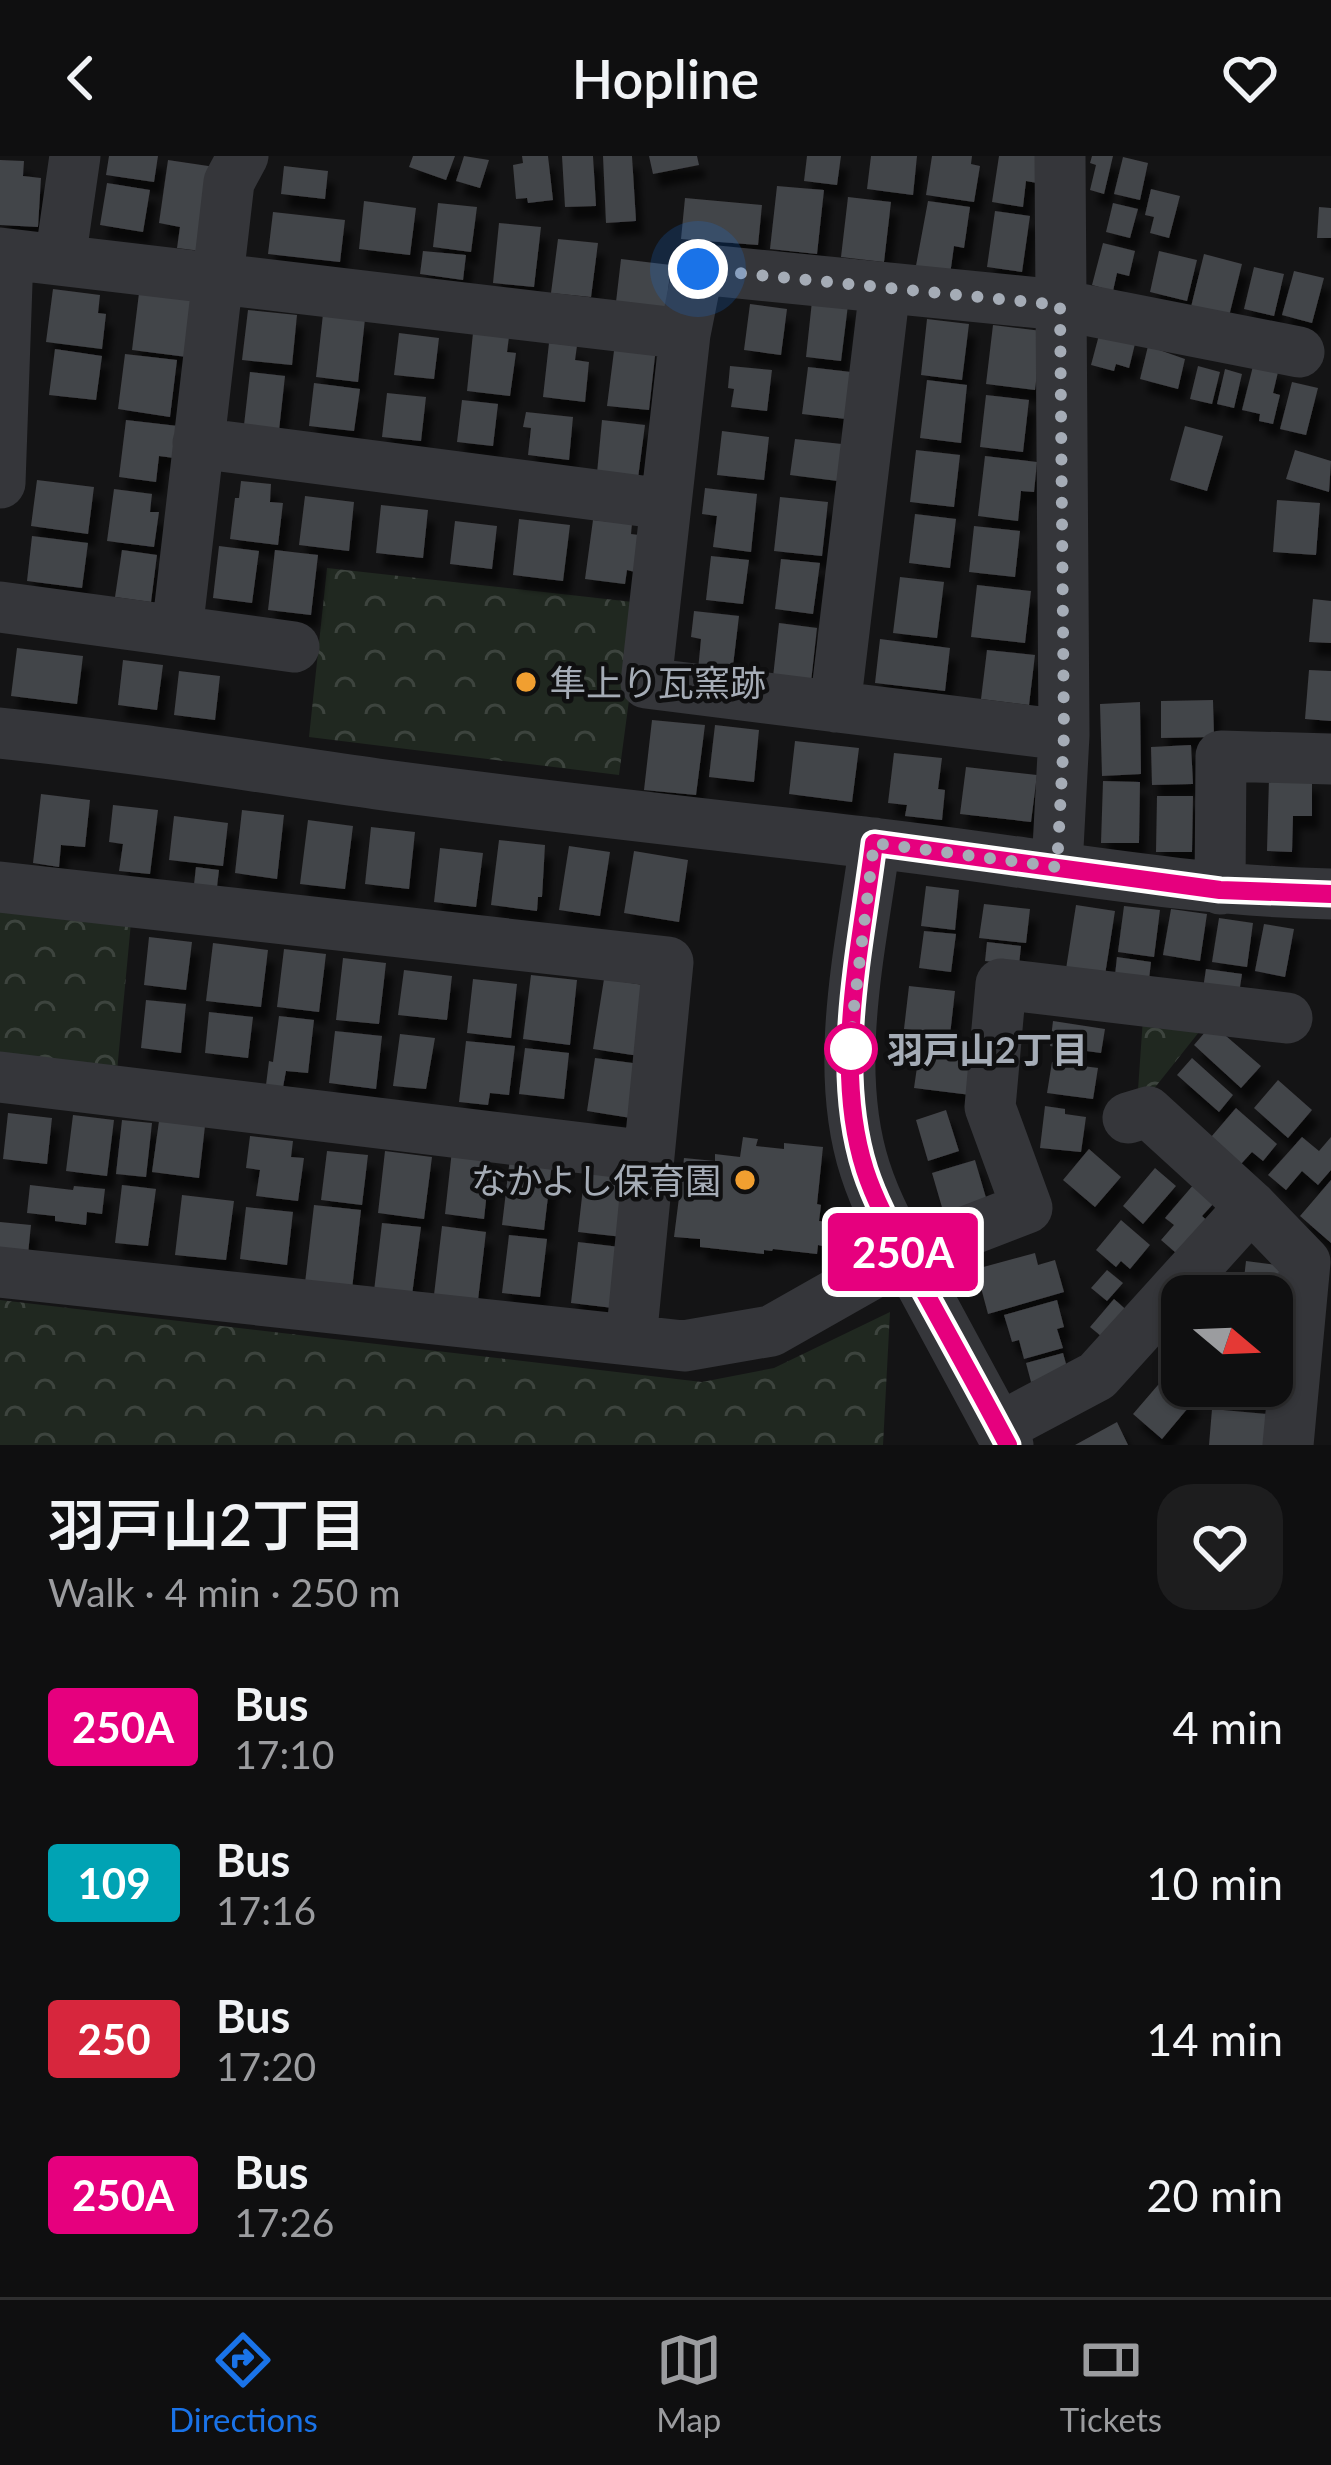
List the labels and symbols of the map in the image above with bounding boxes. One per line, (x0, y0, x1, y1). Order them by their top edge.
your location (668, 239, 728, 299)
place label: 隼上り瓦窯跡 (550, 660, 766, 704)
marker: 隼上り瓦窯跡 (513, 669, 539, 695)
marker: 羽戸山2丁目 (826, 1024, 876, 1074)
place label: 羽戸山2丁目 (887, 1027, 1088, 1071)
place label: なかよし保育園 (471, 1158, 721, 1202)
marker: なかよし保育園 (732, 1167, 758, 1193)
line badge: 250A (819, 1213, 987, 1291)
north arrow (1161, 1275, 1293, 1407)

